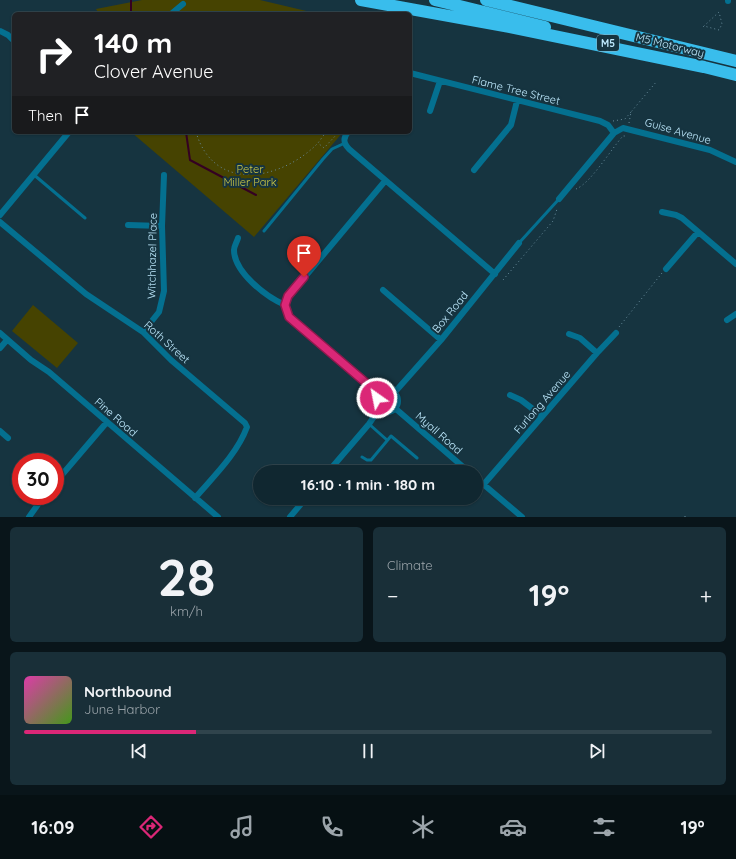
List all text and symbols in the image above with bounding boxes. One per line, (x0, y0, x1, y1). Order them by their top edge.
text: 140 m (94, 25, 172, 60)
icon: right (28, 28, 80, 80)
street label: M5 Motorway (634, 30, 706, 60)
road number: M5 (597, 35, 619, 51)
text: Clover Avenue (94, 60, 214, 83)
street label: Flame Tree Street (471, 72, 562, 108)
icon: arrive (71, 104, 93, 126)
text: Then (28, 106, 63, 125)
street label: Guise Avenue (643, 115, 713, 147)
park label: Peter Miller Park (223, 162, 277, 189)
street label: Witchhazel Place (144, 213, 160, 299)
pin (287, 236, 321, 277)
icon: arrive (293, 242, 315, 264)
street label: Box Road (429, 288, 471, 336)
street label: Roth Street (141, 318, 193, 366)
street label: Furlong Avenue (511, 367, 573, 437)
position arrow (356, 377, 398, 419)
street label: Pine Road (92, 395, 140, 439)
street label: Myall Road (413, 409, 465, 457)
speed limit sign: 30 (12, 453, 64, 505)
text: 16:10 · 1 min · 180 m (301, 475, 435, 494)
text: 28 (157, 544, 216, 609)
text: Climate (387, 557, 433, 573)
text: 19° (529, 576, 569, 614)
text: − (387, 582, 398, 610)
text: + (700, 582, 712, 610)
text: km/h (170, 603, 203, 619)
text: Northbound (84, 682, 172, 701)
text: June Harbor (84, 701, 160, 717)
icon: previous (128, 740, 150, 762)
icon: pause (357, 740, 379, 762)
icon: next (586, 740, 608, 762)
icon: directions (137, 813, 165, 841)
icon: music (228, 813, 256, 841)
icon: phone (318, 813, 346, 841)
icon: climate (409, 813, 437, 841)
icon: car (499, 813, 527, 841)
icon: filters (590, 813, 618, 841)
text: 16:09 (31, 816, 74, 839)
text: 19° (680, 816, 705, 839)

